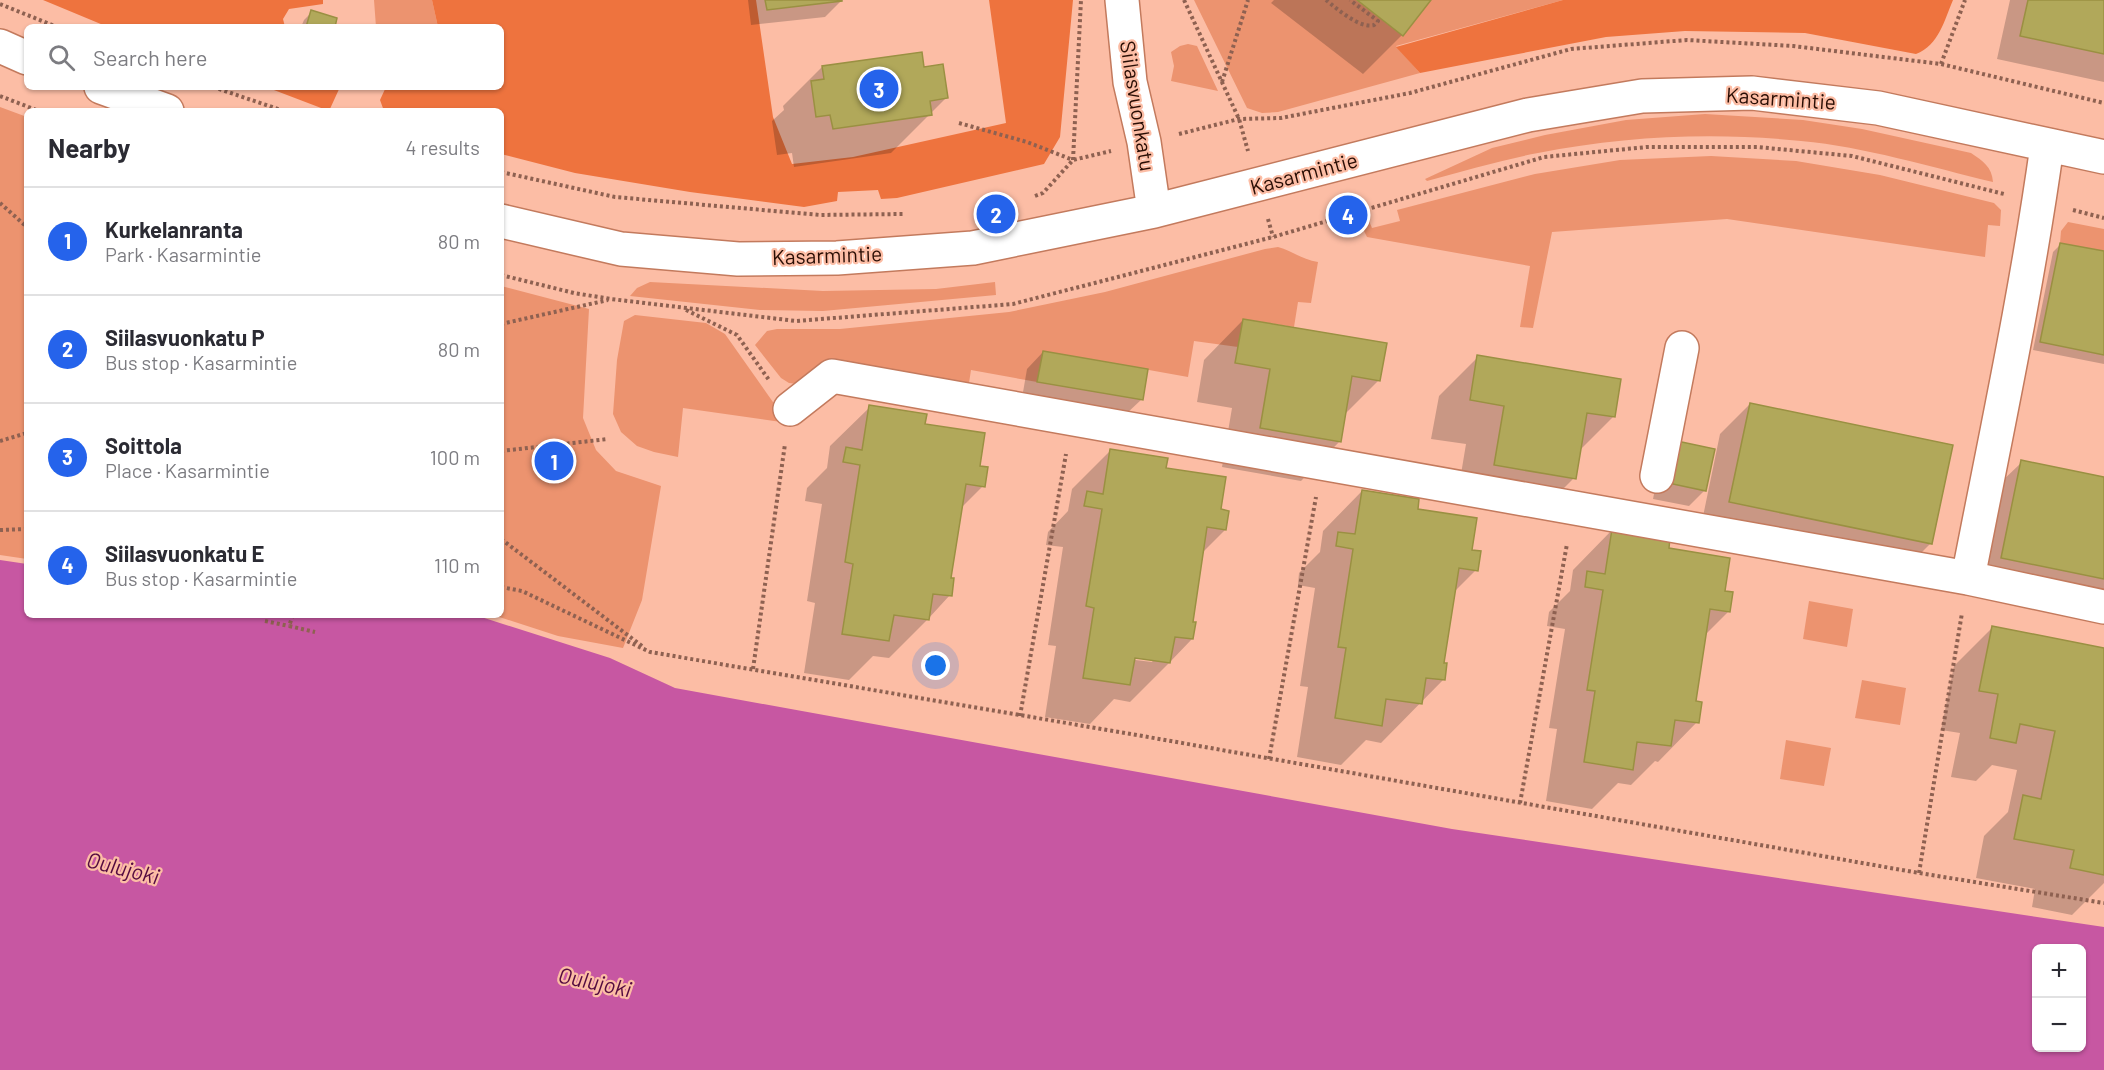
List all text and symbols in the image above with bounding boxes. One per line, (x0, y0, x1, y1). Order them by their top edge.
search box (24, 24, 504, 90)
street label: Siilasvuonkatu (1116, 39, 1161, 173)
icon: search (45, 41, 78, 74)
text: Search here (93, 44, 207, 70)
pin: 3 (860, 66, 898, 112)
street label: Kasarmintie (1725, 81, 1837, 114)
text: Nearby (48, 132, 130, 163)
text: 4 results (405, 135, 480, 159)
street label: Kasarmintie (1247, 146, 1360, 199)
pin: 2 (976, 192, 1016, 236)
pin: 4 (1328, 192, 1368, 238)
text: Kurkelanranta (105, 216, 243, 242)
text: 1 (64, 229, 71, 253)
text: 80 m (438, 229, 480, 253)
street label: Kasarmintie (771, 240, 882, 269)
text: Park · Kasarmintie (105, 242, 262, 266)
text: Siilasvuonkatu P (105, 324, 265, 350)
text: 2 (62, 337, 73, 361)
text: 80 m (438, 337, 480, 361)
text: Bus stop · Kasarmintie (105, 350, 297, 374)
text: Soittola (105, 432, 182, 458)
pin: 1 (534, 438, 574, 484)
text: 3 (62, 445, 73, 469)
text: 100 m (430, 445, 480, 469)
text: Place · Kasarmintie (105, 458, 270, 482)
text: Siilasvuonkatu E (105, 540, 264, 566)
text: 4 (61, 553, 74, 577)
text: 110 m (434, 553, 480, 577)
text: Bus stop · Kasarmintie (105, 566, 297, 590)
your location (921, 651, 950, 680)
water label: Oulujoki (84, 845, 163, 889)
map controls (2032, 944, 2086, 1052)
button: + (2032, 944, 2086, 998)
water label: Oulujoki (556, 961, 635, 1002)
button: − (2032, 998, 2086, 1052)

